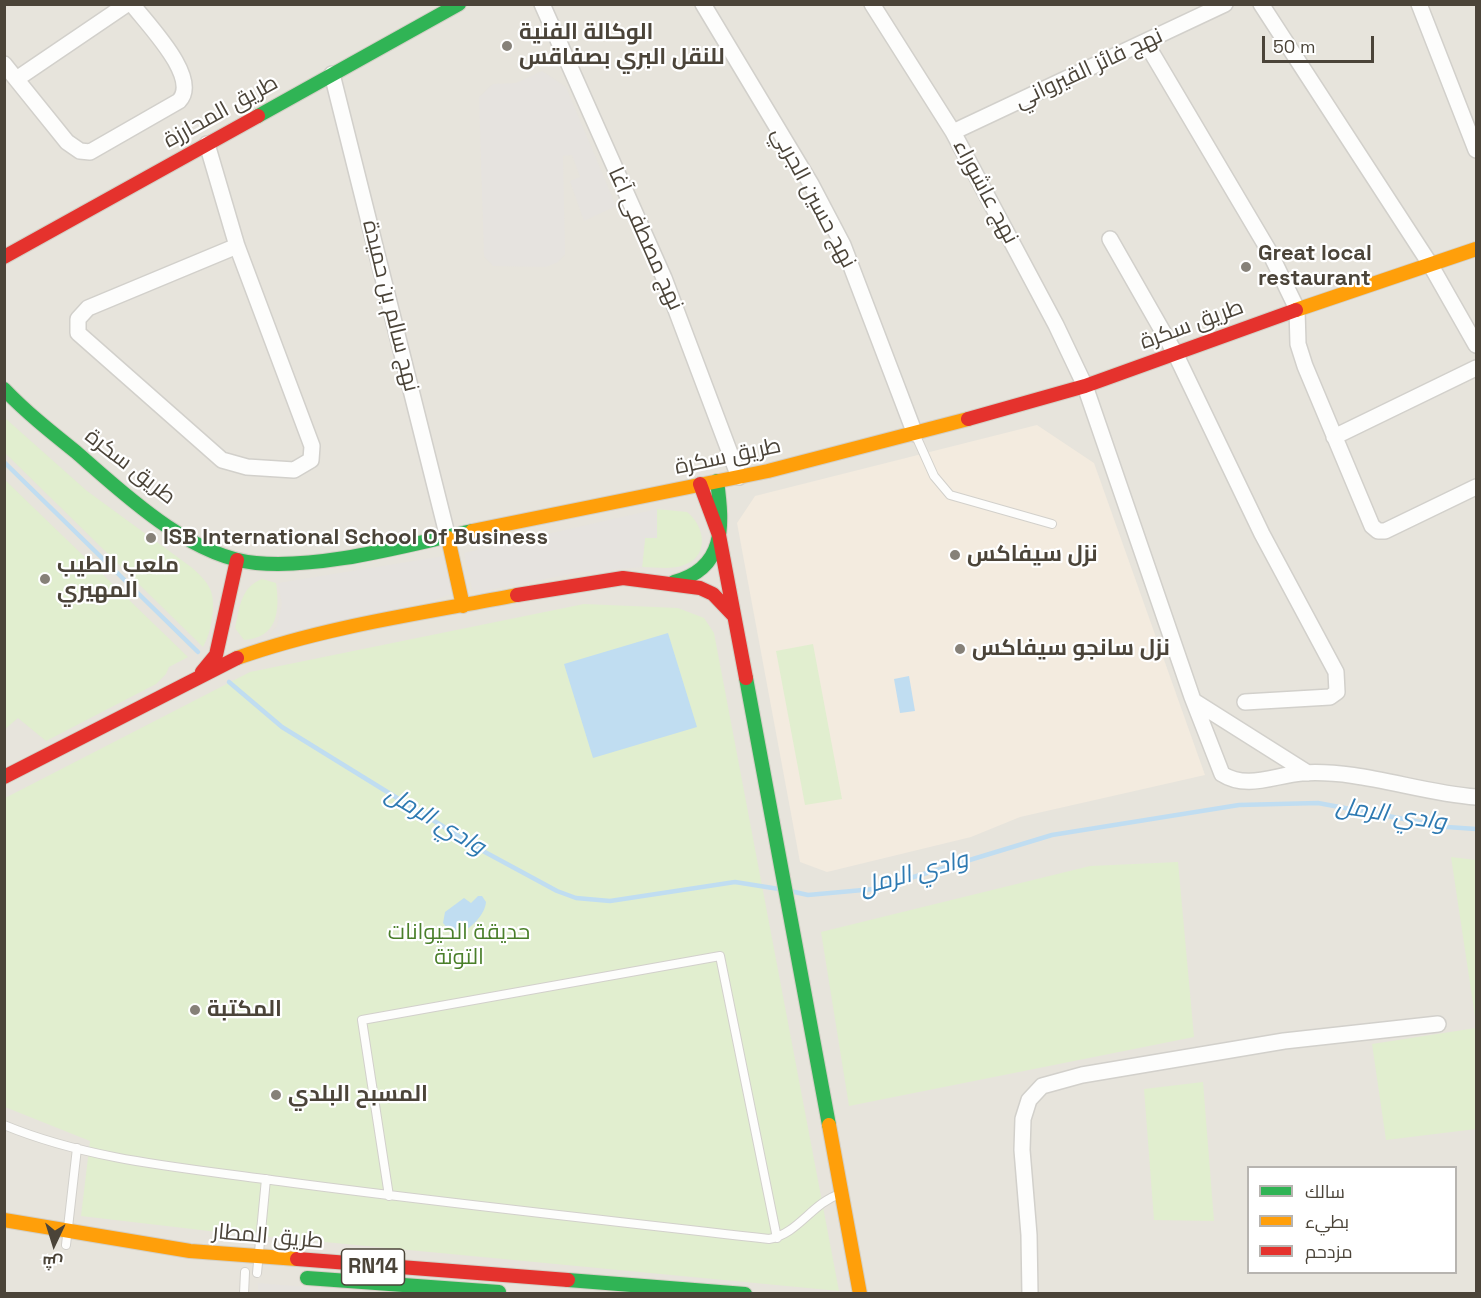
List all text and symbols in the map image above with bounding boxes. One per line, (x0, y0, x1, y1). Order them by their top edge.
place label: الوكالة الفنية للنقل البري بصفاقس (519, 20, 725, 72)
street label: نهج فائز القيرواني (1011, 23, 1167, 115)
scale bar (1265, 24, 1378, 62)
text: 50 m (1273, 35, 1315, 58)
marker: الوكالة الفنية للنقل البري بصفاقس (500, 39, 514, 53)
street label: طريق المحارزة (159, 70, 283, 154)
street label: نهج حسين الجربي (765, 123, 861, 273)
street label: نهج عاشوراء (947, 135, 1023, 249)
street label: نهج مصطفى آغا (602, 163, 688, 315)
street label: نهج سالم بن حميدة (356, 218, 424, 394)
place label: Great local restaurant (1258, 241, 1372, 292)
marker: Great local restaurant (1239, 260, 1253, 274)
street label: طريق سكرة (1137, 294, 1247, 356)
street label: طريق سكرة (79, 423, 181, 511)
street label: طريق سكرة (672, 433, 784, 481)
place label: ISB International School Of Business (163, 525, 548, 551)
marker: ISB International School Of Business (144, 531, 158, 545)
place label: نزل سيفاكس (967, 542, 1098, 568)
marker: نزل سيفاكس (948, 548, 962, 562)
place label: ملعب الطيب المهيري (57, 553, 179, 604)
marker: ملعب الطيب المهيري (38, 572, 52, 586)
place label: نزل سانجو سيفاكس (972, 636, 1170, 662)
marker: نزل سانجو سيفاكس (953, 642, 967, 656)
water label: وادي الرمل (380, 780, 490, 862)
water label: وادي الرمل (1334, 792, 1448, 838)
water label: وادي الرمل (857, 846, 971, 902)
park label: حديقة الحيوانات التوتة (388, 920, 530, 972)
place label: المكتبة (207, 997, 282, 1023)
marker: المكتبة (188, 1003, 202, 1017)
place label: المسبح البلدي (288, 1082, 428, 1108)
marker: المسبح البلدي (269, 1088, 283, 1102)
legend (1247, 1166, 1457, 1274)
text: سالك (1305, 1180, 1345, 1203)
text: بطيء (1305, 1210, 1349, 1233)
north arrow (24, 1214, 84, 1274)
street label: طريق المطار (211, 1219, 325, 1255)
text: مزدحم (1305, 1240, 1353, 1263)
road number: RN14 (342, 1249, 404, 1285)
text: ش (42, 1251, 64, 1274)

